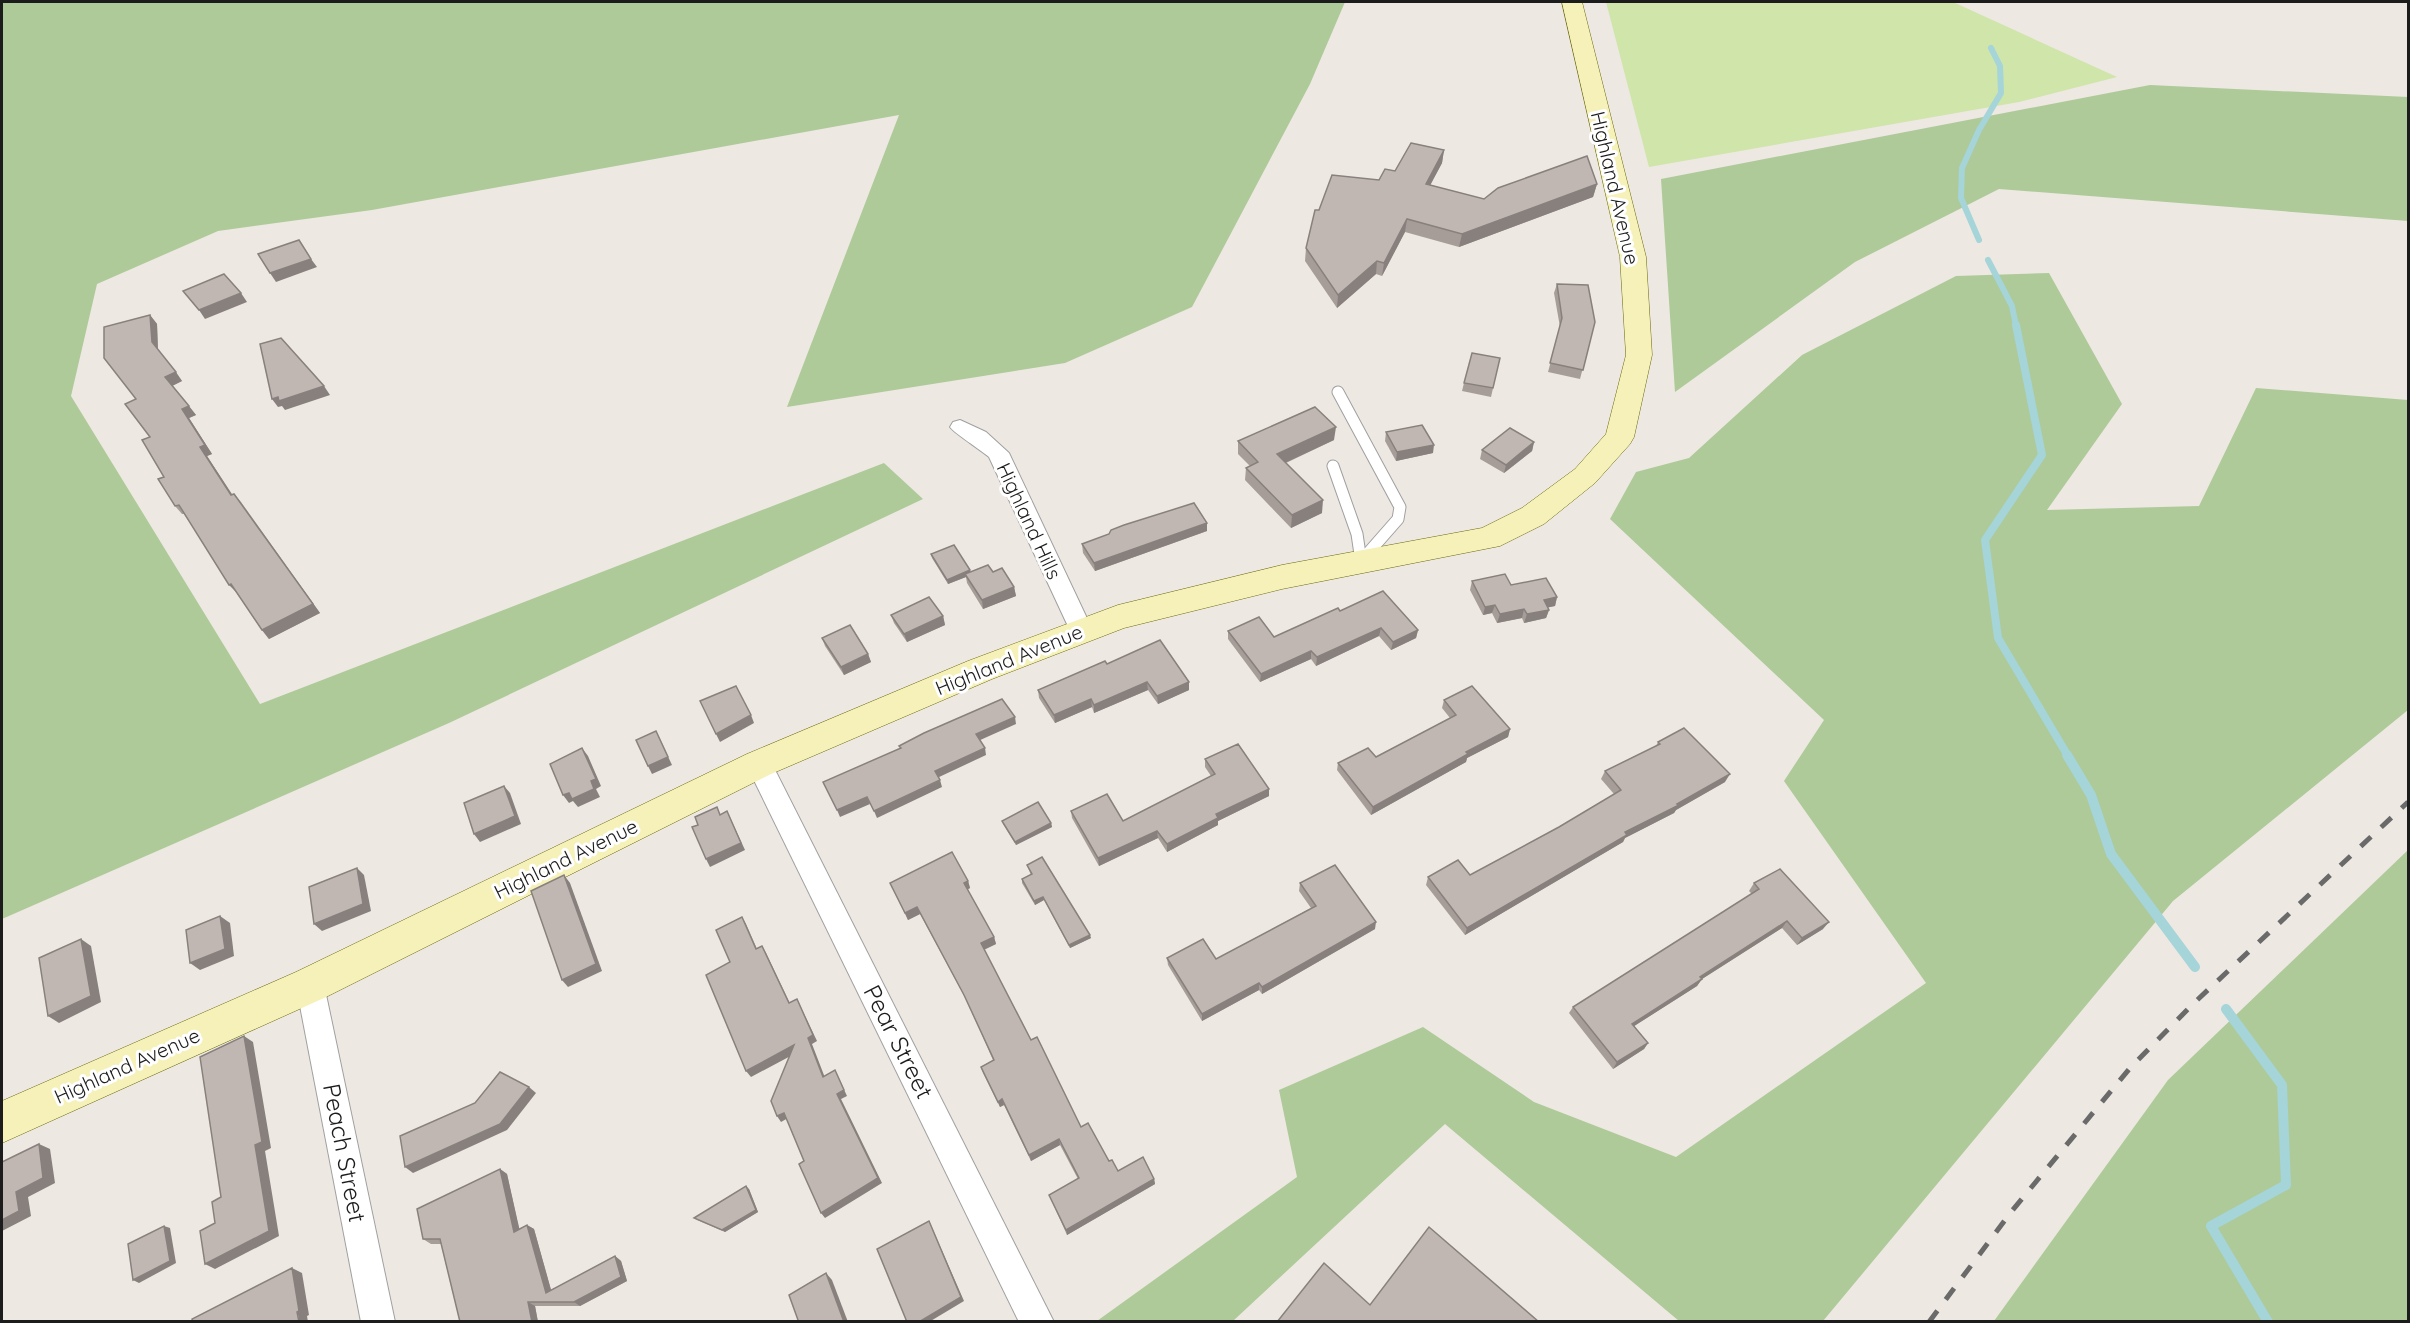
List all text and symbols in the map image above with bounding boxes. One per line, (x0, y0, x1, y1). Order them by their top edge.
street label: Highland Avenue (1586, 109, 1645, 267)
street label: Highland Hills (992, 459, 1067, 583)
street label: Highland Avenue (931, 619, 1086, 700)
street label: Highland Avenue (490, 813, 642, 904)
street label: Pear Street (857, 980, 940, 1103)
street label: Highland Avenue (50, 1022, 203, 1109)
street label: Peach Street (317, 1081, 373, 1225)

